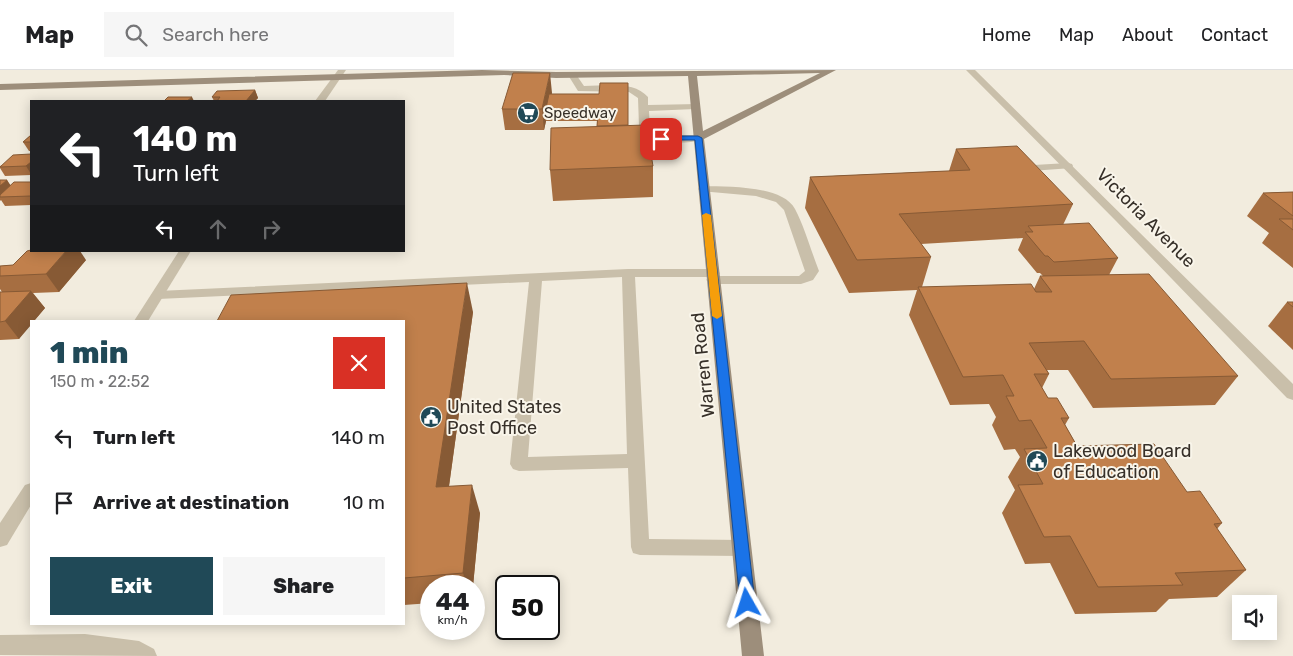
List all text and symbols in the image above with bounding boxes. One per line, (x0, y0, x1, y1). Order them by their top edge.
search box (104, 12, 454, 57)
text: Map (25, 21, 74, 49)
icon: search (122, 21, 150, 49)
text: Search here (162, 23, 269, 46)
text: Home (982, 24, 1031, 46)
text: Map (1059, 24, 1094, 46)
text: About (1122, 24, 1173, 46)
text: Contact (1201, 24, 1268, 46)
supermarket icon: Speedway (516, 101, 540, 125)
place label: Speedway (544, 104, 616, 122)
text: 140 m (133, 118, 238, 160)
pin (640, 118, 682, 160)
icon: left (50, 120, 115, 185)
icon: arrive (647, 125, 675, 153)
text: Turn left (133, 160, 219, 187)
street label: Victoria Avenue (1092, 164, 1200, 272)
icon: left (151, 215, 179, 243)
icon: ahead (204, 215, 232, 243)
icon: right (257, 215, 285, 243)
street label: Warren Road (687, 311, 719, 419)
text: 1 min (50, 335, 128, 371)
button: close (333, 337, 385, 389)
text: 150 m · 22:52 (50, 372, 150, 391)
place label: United States Post Office (447, 396, 562, 439)
public building icon: United States Post Office (419, 405, 443, 429)
icon: left (50, 424, 78, 452)
text: Turn left (93, 426, 175, 449)
text: 140 m (331, 426, 385, 449)
place label: Lakewood Board of Education (1053, 440, 1191, 483)
public building icon: Lakewood Board of Education (1025, 449, 1049, 473)
icon: arrive (50, 489, 78, 517)
text: Arrive at destination (93, 491, 289, 514)
text: 10 m (343, 491, 385, 514)
button: Exit (50, 557, 213, 615)
button: Share (223, 557, 385, 615)
speed limit sign: 50 (495, 575, 560, 640)
position arrow (720, 576, 772, 628)
text: 44 (435, 587, 470, 616)
map controls (1232, 595, 1277, 640)
button: sound (1232, 595, 1277, 640)
text: km/h (438, 613, 467, 627)

